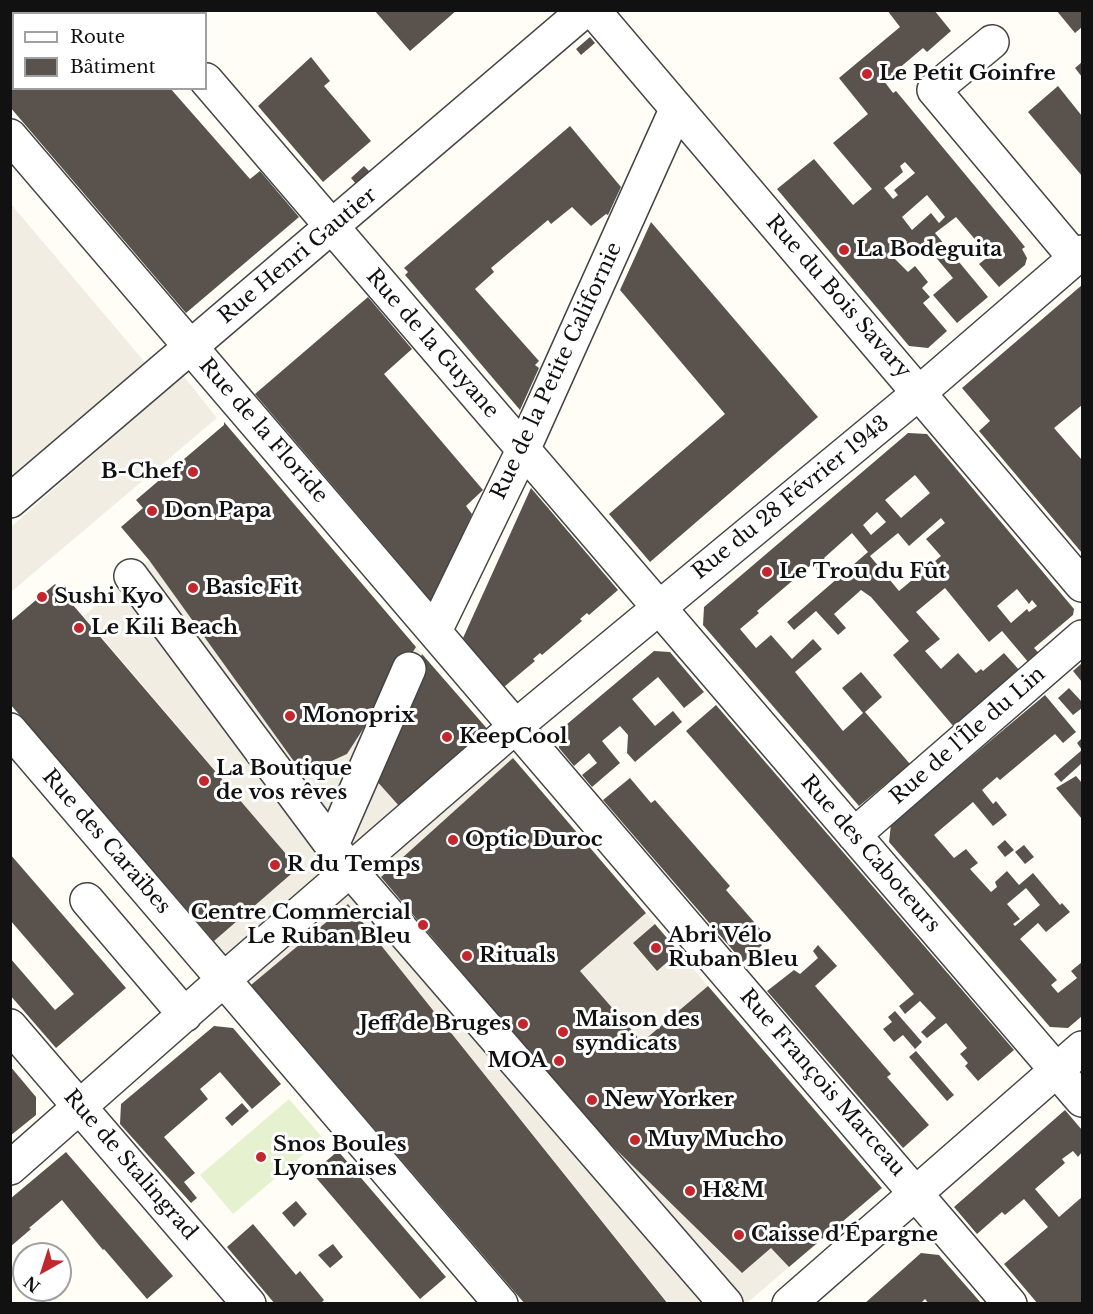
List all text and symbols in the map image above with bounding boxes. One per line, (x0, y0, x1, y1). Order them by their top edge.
legend (12, 12, 207, 90)
text: Route (70, 26, 125, 48)
text: Bâtiment (70, 56, 156, 78)
place label: Le Petit Goinfre (879, 61, 1056, 87)
marker: Le Petit Goinfre (860, 67, 874, 81)
street label: Rue Henri Gautier (214, 183, 382, 329)
street label: Rue du Bois Savary (760, 210, 916, 384)
place label: La Bodeguita (856, 237, 1002, 263)
street label: Rue de la Petite Californie (486, 239, 628, 503)
marker: La Bodeguita (837, 243, 851, 257)
street label: Rue de la Guyane (360, 264, 504, 424)
street label: Rue de la Floride (193, 354, 333, 508)
street label: Rue du 28 Février 1943 (688, 411, 894, 585)
place label: B-Chef (101, 459, 181, 485)
marker: B-Chef (186, 465, 200, 479)
place label: Don Papa (164, 498, 272, 524)
marker: Don Papa (145, 504, 159, 518)
place label: Le Trou du Fût (779, 559, 947, 585)
marker: Le Trou du Fût (760, 565, 774, 579)
place label: Basic Fit (205, 575, 299, 601)
marker: Basic Fit (186, 581, 200, 595)
place label: Sushi Kyo (54, 584, 163, 610)
marker: Sushi Kyo (35, 590, 49, 604)
place label: Le Kili Beach (91, 615, 238, 641)
marker: Le Kili Beach (72, 621, 86, 635)
street label: Rue de l'Île du Lin (885, 662, 1051, 810)
place label: Monoprix (302, 703, 415, 729)
marker: Monoprix (283, 709, 297, 723)
place label: KeepCool (459, 724, 567, 750)
marker: KeepCool (440, 730, 454, 744)
place label: La Boutique de vos rêves (216, 756, 352, 806)
street label: Rue des Caraïbes (36, 765, 176, 919)
street label: Rue des Caboteurs (795, 770, 945, 938)
marker: La Boutique de vos rêves (197, 774, 211, 788)
place label: Optic Duroc (465, 827, 603, 853)
marker: Optic Duroc (446, 833, 460, 847)
place label: R du Temps (287, 852, 420, 878)
marker: R du Temps (268, 858, 282, 872)
place label: Centre Commercial Le Ruban Bleu (191, 900, 411, 950)
marker: Centre Commercial Le Ruban Bleu (416, 918, 430, 932)
place label: Abri Vélo Ruban Bleu (668, 923, 798, 973)
marker: Abri Vélo Ruban Bleu (649, 941, 663, 955)
place label: Rituals (479, 943, 556, 969)
marker: Rituals (460, 949, 474, 963)
street label: Rue François Marceau (734, 984, 910, 1182)
place label: Maison des syndicats (575, 1007, 700, 1057)
place label: Jeff de Bruges (359, 1011, 511, 1037)
marker: Jeff de Bruges (516, 1017, 530, 1031)
marker: Maison des syndicats (556, 1025, 570, 1039)
place label: MOA (487, 1048, 547, 1074)
marker: MOA (552, 1054, 566, 1068)
street label: Rue de Stalingrad (58, 1085, 202, 1245)
place label: New Yorker (604, 1087, 734, 1113)
marker: New Yorker (585, 1093, 599, 1107)
place label: Muy Mucho (647, 1127, 784, 1153)
place label: Snos Boules Lyonnaises (273, 1132, 406, 1182)
marker: Muy Mucho (628, 1133, 642, 1147)
marker: Snos Boules Lyonnaises (254, 1150, 268, 1164)
place label: H&M (702, 1178, 765, 1204)
marker: H&M (683, 1184, 697, 1198)
place label: Caisse d'Épargne (751, 1222, 938, 1248)
marker: Caisse d'Épargne (732, 1228, 746, 1242)
north arrow (12, 1242, 72, 1302)
text: N (20, 1272, 44, 1297)

